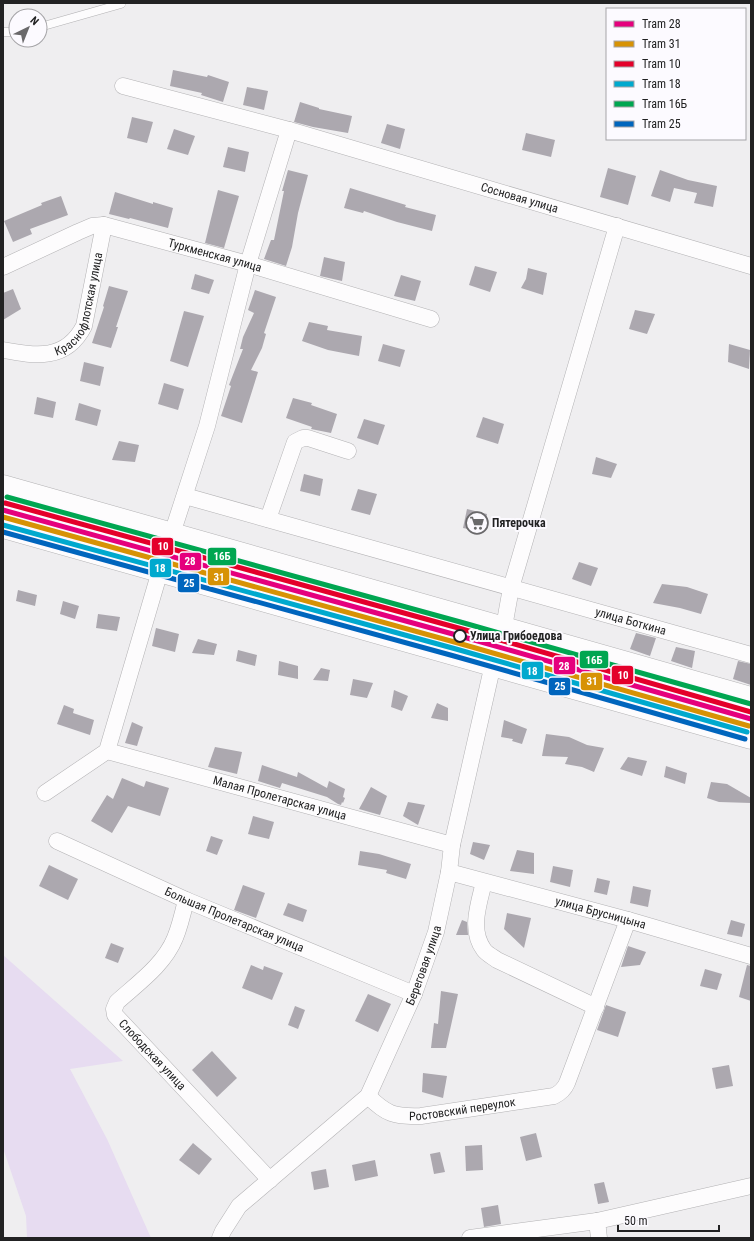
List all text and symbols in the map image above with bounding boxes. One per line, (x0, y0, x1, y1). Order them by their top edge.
north arrow (8, 8, 48, 48)
legend (606, 8, 746, 140)
text: N (28, 14, 42, 28)
text: Tram 28 (642, 17, 681, 31)
text: Tram 31 (642, 37, 681, 51)
text: Tram 10 (642, 57, 681, 71)
text: Tram 18 (642, 77, 681, 91)
text: Tram 16Б (642, 97, 688, 111)
text: Tram 25 (642, 117, 681, 131)
street label: Сосновая улица (479, 180, 560, 216)
street label: Туркменская улица (166, 236, 264, 275)
street label: Краснофлотская улица (53, 251, 105, 359)
supermarket icon: Пятерочка (464, 510, 490, 536)
place label: Пятерочка (492, 516, 546, 530)
line badge: 10 (151, 537, 174, 556)
text: 10 (157, 540, 169, 553)
line badge: 16Б (207, 547, 237, 566)
text: 16Б (213, 550, 231, 563)
line badge: 28 (179, 552, 202, 571)
text: 28 (184, 555, 196, 568)
line badge: 18 (149, 558, 172, 578)
text: 18 (154, 562, 166, 575)
line badge: 31 (207, 567, 230, 586)
text: 31 (213, 571, 225, 584)
line badge: 25 (177, 573, 200, 593)
text: 25 (183, 577, 195, 590)
street label: улица Боткина (594, 605, 668, 638)
marker: Улица Грибоедова (453, 629, 467, 643)
place label: Улица Грибоедова (470, 629, 562, 643)
line badge: 16Б (579, 650, 609, 669)
text: 16Б (585, 654, 603, 667)
line badge: 28 (553, 656, 576, 675)
text: 28 (558, 660, 570, 673)
line badge: 18 (521, 661, 544, 680)
text: 18 (526, 665, 538, 678)
line badge: 10 (611, 665, 634, 685)
text: 10 (617, 669, 629, 682)
line badge: 31 (580, 672, 603, 691)
text: 31 (586, 675, 598, 688)
line badge: 25 (548, 677, 571, 696)
text: 25 (554, 680, 566, 693)
street label: Малая Пролетарская улица (211, 773, 348, 823)
street label: Большая Пролетарская улица (163, 884, 306, 955)
street label: улица Брусницына (554, 894, 648, 932)
street label: Береговая улица (403, 924, 444, 1007)
street label: Слободская улица (116, 1017, 189, 1093)
street label: Ростовский переулок (409, 1095, 517, 1123)
scale bar (618, 1207, 719, 1233)
text: 50 m (624, 1214, 648, 1228)

